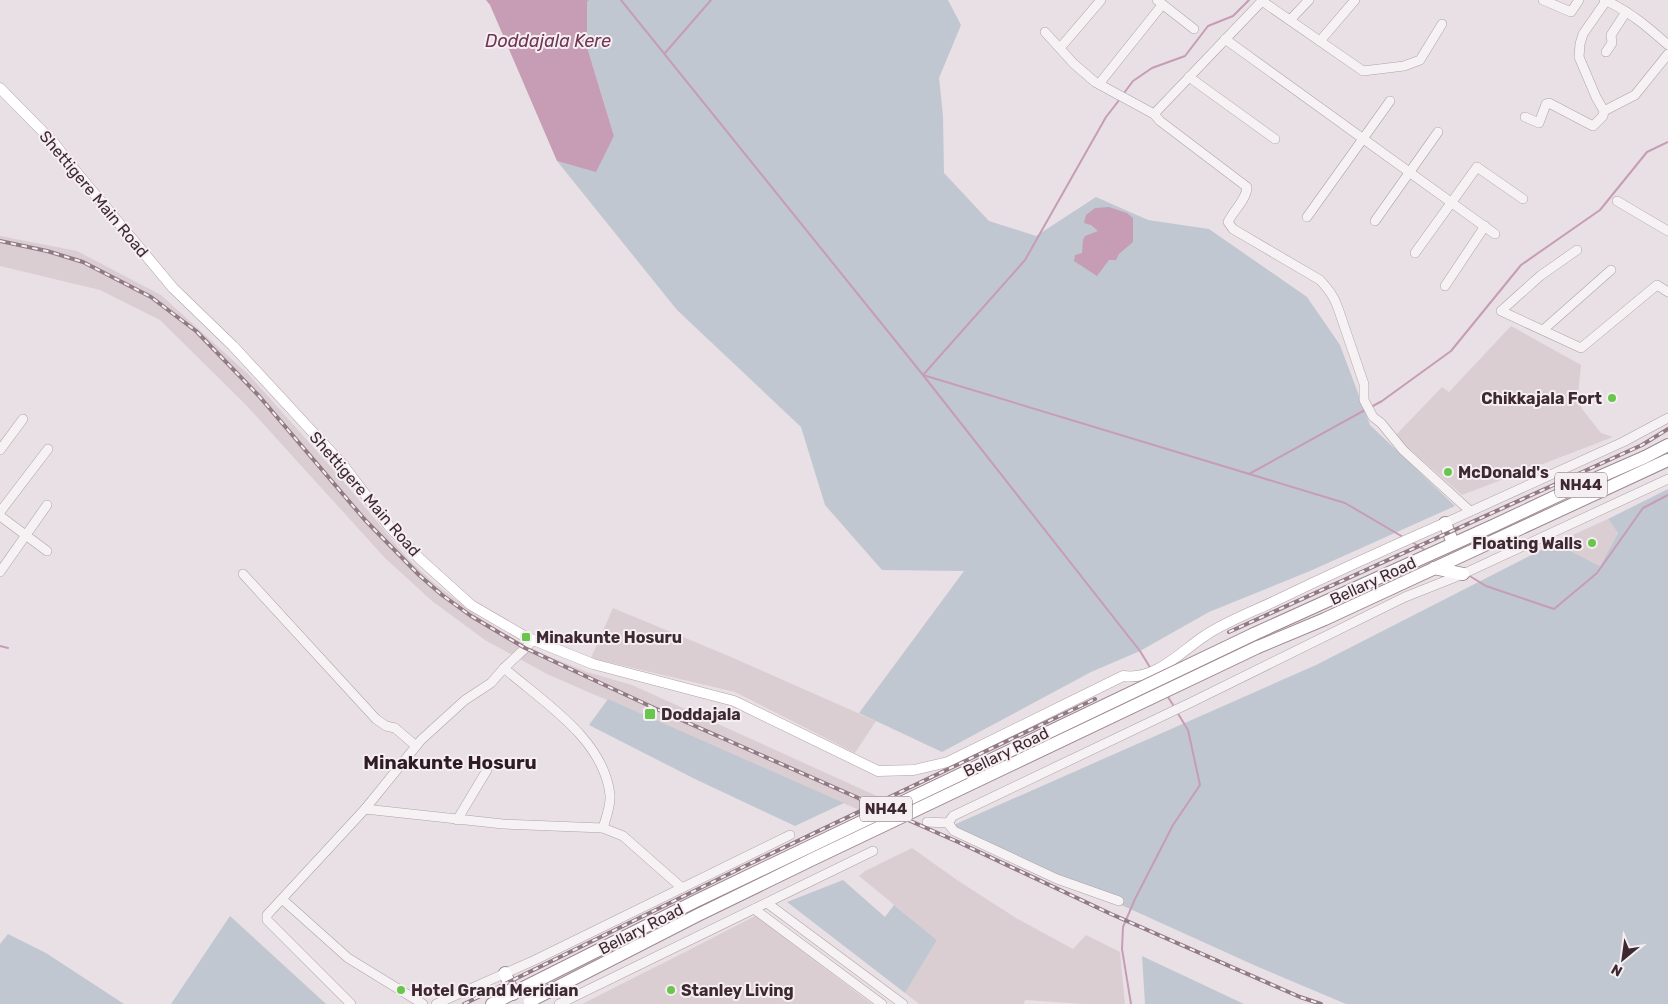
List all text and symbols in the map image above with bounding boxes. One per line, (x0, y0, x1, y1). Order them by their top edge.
water label: Doddajala Kere (485, 30, 611, 52)
street label: Shettigere Main Road (36, 127, 152, 261)
place label: Chikkajala Fort (1481, 389, 1603, 408)
marker: Chikkajala Fort (1606, 392, 1618, 404)
street label: Shettigere Main Road (306, 428, 424, 560)
place label: McDonald's (1458, 463, 1549, 482)
marker: McDonald's (1442, 466, 1454, 478)
road number: NH44 (1555, 472, 1607, 498)
place label: Floating Walls (1472, 534, 1582, 553)
marker: Floating Walls (1586, 537, 1598, 549)
street label: Bellary Road (1327, 553, 1419, 609)
place label: Minakunte Hosuru (536, 628, 682, 647)
marker: Minakunte Hosuru (520, 631, 532, 643)
place label: Doddajala (661, 705, 741, 724)
marker: Doddajala (643, 707, 657, 721)
street label: Bellary Road (960, 723, 1052, 781)
district label: Minakunte Hosuru (363, 751, 537, 774)
road number: NH44 (860, 796, 912, 822)
street label: Bellary Road (595, 900, 687, 958)
north arrow (1598, 934, 1648, 984)
text: N (1608, 960, 1625, 980)
place label: Hotel Grand Meridian (411, 981, 579, 1000)
place label: Stanley Living (681, 981, 794, 1000)
marker: Hotel Grand Meridian (395, 984, 407, 996)
marker: Stanley Living (665, 984, 677, 996)

